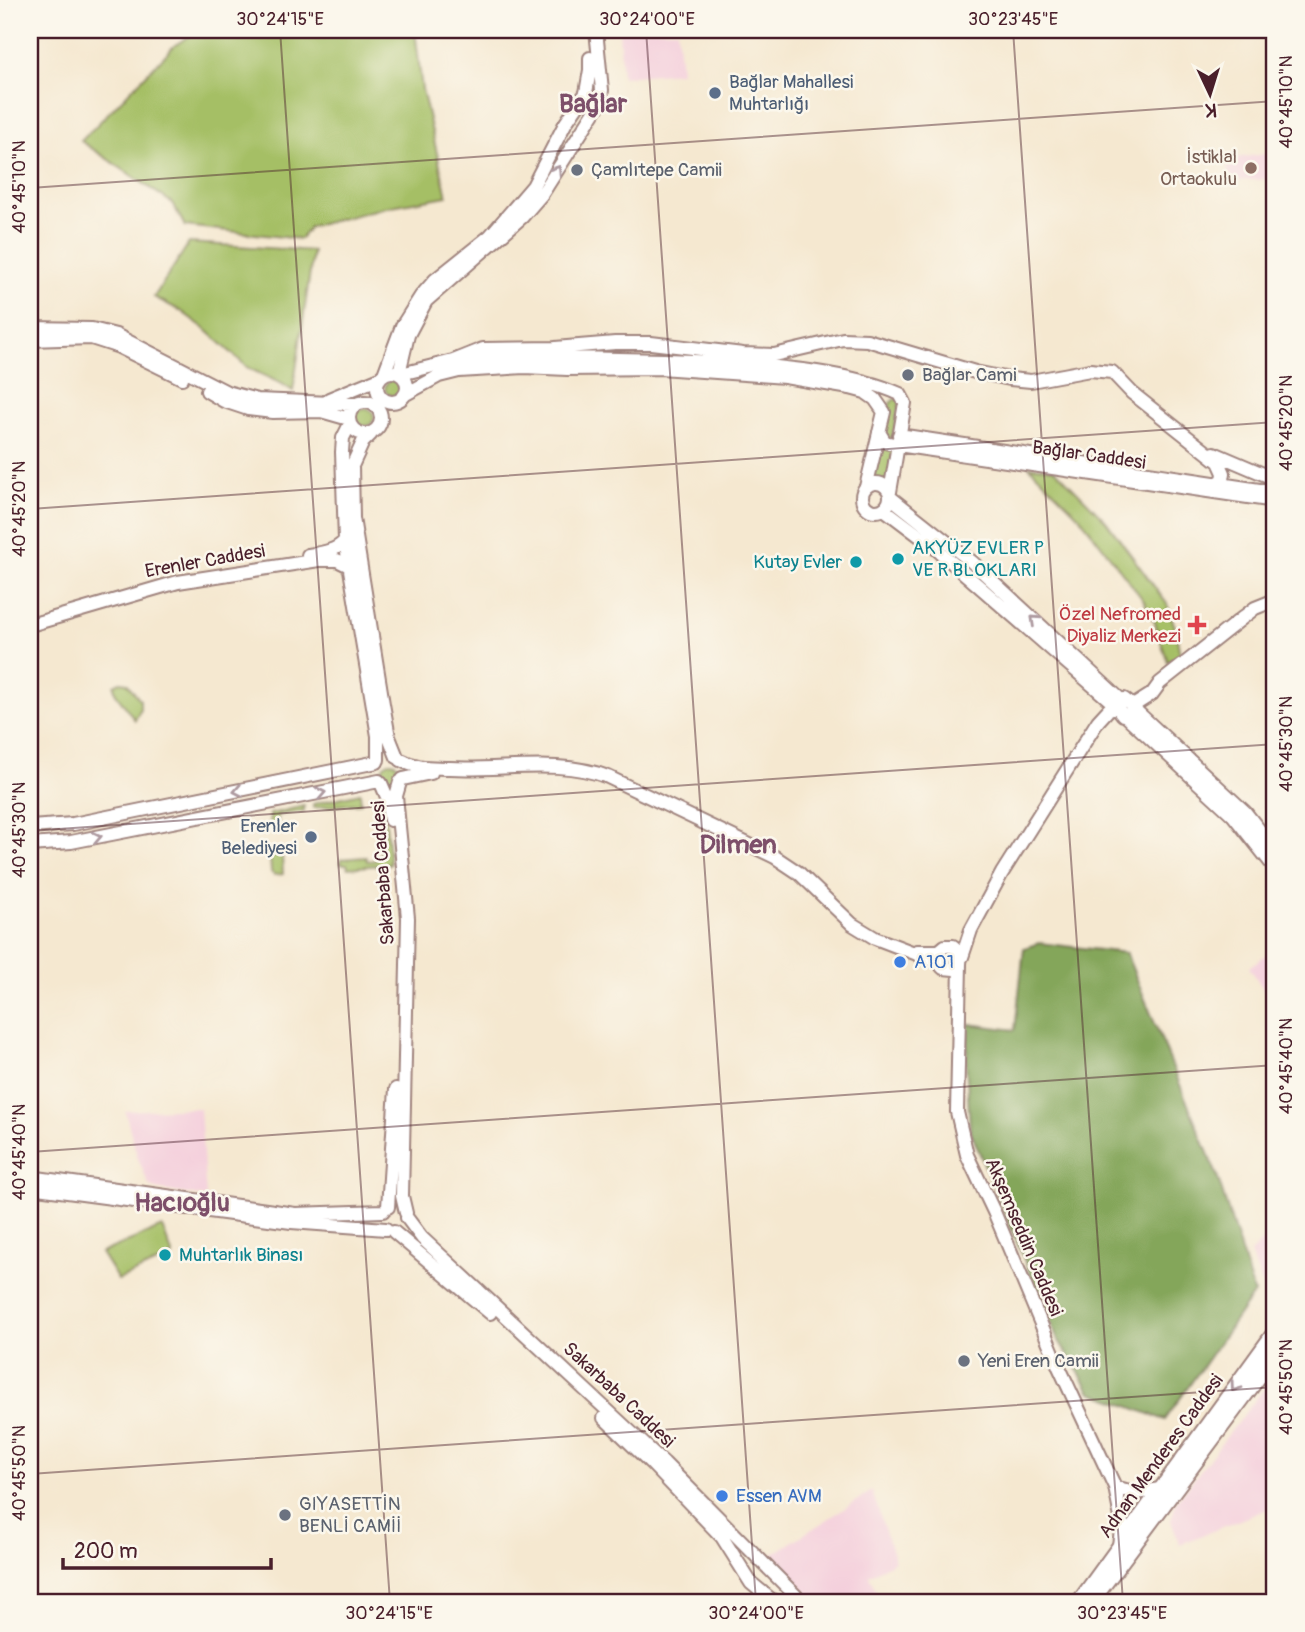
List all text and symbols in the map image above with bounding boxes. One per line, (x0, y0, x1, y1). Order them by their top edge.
text: 30°24'15"E (236, 8, 324, 31)
text: 30°24'00"E (599, 8, 695, 31)
text: 30°23'45"E (968, 8, 1058, 31)
text: 40°45'10"N (1275, 55, 1298, 149)
north arrow (1176, 60, 1246, 130)
place label: Bağlar Mahallesi Muhtarlığı (729, 70, 853, 116)
marker: Bağlar Mahallesi Muhtarlığı (707, 85, 723, 101)
district label: Bağlar (559, 88, 628, 120)
text: K (1204, 98, 1218, 122)
text: 40°45'10"N (8, 140, 31, 234)
place label: İstiklal Ortaokulu (1160, 145, 1237, 191)
place label: Çamlıtepe Camii (591, 158, 722, 182)
marker: İstiklal Ortaokulu (1243, 160, 1259, 176)
marker: Çamlıtepe Camii (569, 162, 585, 178)
one-way arrow (549, 165, 562, 178)
place label: Bağlar Cami (922, 363, 1017, 387)
marker: Bağlar Cami (900, 367, 916, 383)
text: 40°45'20"N (1275, 375, 1298, 471)
street label: Bağlar Caddesi (1031, 435, 1147, 475)
text: 40°45'20"N (8, 461, 31, 557)
place label: AKYÜZ EVLER P VE R BLOKLARI (912, 536, 1044, 582)
street label: Erenler Caddesi (143, 539, 267, 583)
place label: Kutay Evler (753, 550, 842, 574)
marker: AKYÜZ EVLER P VE R BLOKLARI (890, 551, 906, 567)
marker: Kutay Evler (848, 554, 864, 570)
place label: Özel Nefromed Diyaliz Merkezi (1059, 602, 1181, 648)
marker: Özel Nefromed Diyaliz Merkezi (1187, 615, 1207, 635)
one-way arrow (1030, 616, 1043, 628)
text: 40°45'30"N (1275, 696, 1298, 792)
text: 40°45'30"N (8, 782, 31, 878)
one-way arrow (232, 783, 244, 798)
one-way arrow (315, 786, 327, 801)
street label: Sakarbaba Caddesi (366, 800, 400, 946)
place label: Erenler Belediyesi (221, 814, 297, 860)
marker: Erenler Belediyesi (303, 829, 319, 845)
district label: Dilmen (699, 829, 777, 861)
one-way arrow (91, 830, 103, 845)
place label: A101 (914, 950, 954, 974)
marker: A101 (892, 954, 908, 970)
text: 40°45'40"N (1275, 1018, 1298, 1114)
text: 40°45'40"N (8, 1104, 31, 1200)
street label: Akşemseddin Caddesi (980, 1154, 1068, 1320)
district label: Hacıoğlu (134, 1187, 230, 1219)
place label: Muhtarlık Binası (179, 1243, 303, 1267)
marker: Muhtarlık Binası (157, 1247, 173, 1263)
street label: Sakarbaba Caddesi (558, 1337, 680, 1453)
text: 40°45'50"N (1275, 1339, 1298, 1435)
place label: Yeni Eren Camii (977, 1349, 1099, 1373)
marker: Yeni Eren Camii (956, 1353, 972, 1369)
street label: Adnan Menderes Caddesi (1093, 1369, 1229, 1543)
one-way arrow (1230, 1379, 1243, 1392)
text: 40°45'50"N (8, 1425, 31, 1521)
place label: Essen AVM (736, 1484, 822, 1508)
marker: Essen AVM (714, 1488, 730, 1504)
place label: GIYASETTİN BENLİ CAMİİ (299, 1492, 401, 1538)
marker: GIYASETTİN BENLİ CAMİİ (277, 1507, 293, 1523)
scale bar (63, 1527, 271, 1571)
text: 200 m (74, 1538, 138, 1565)
text: 30°24'15"E (345, 1602, 433, 1625)
text: 30°24'00"E (708, 1602, 804, 1625)
text: 30°23'45"E (1077, 1602, 1167, 1625)

